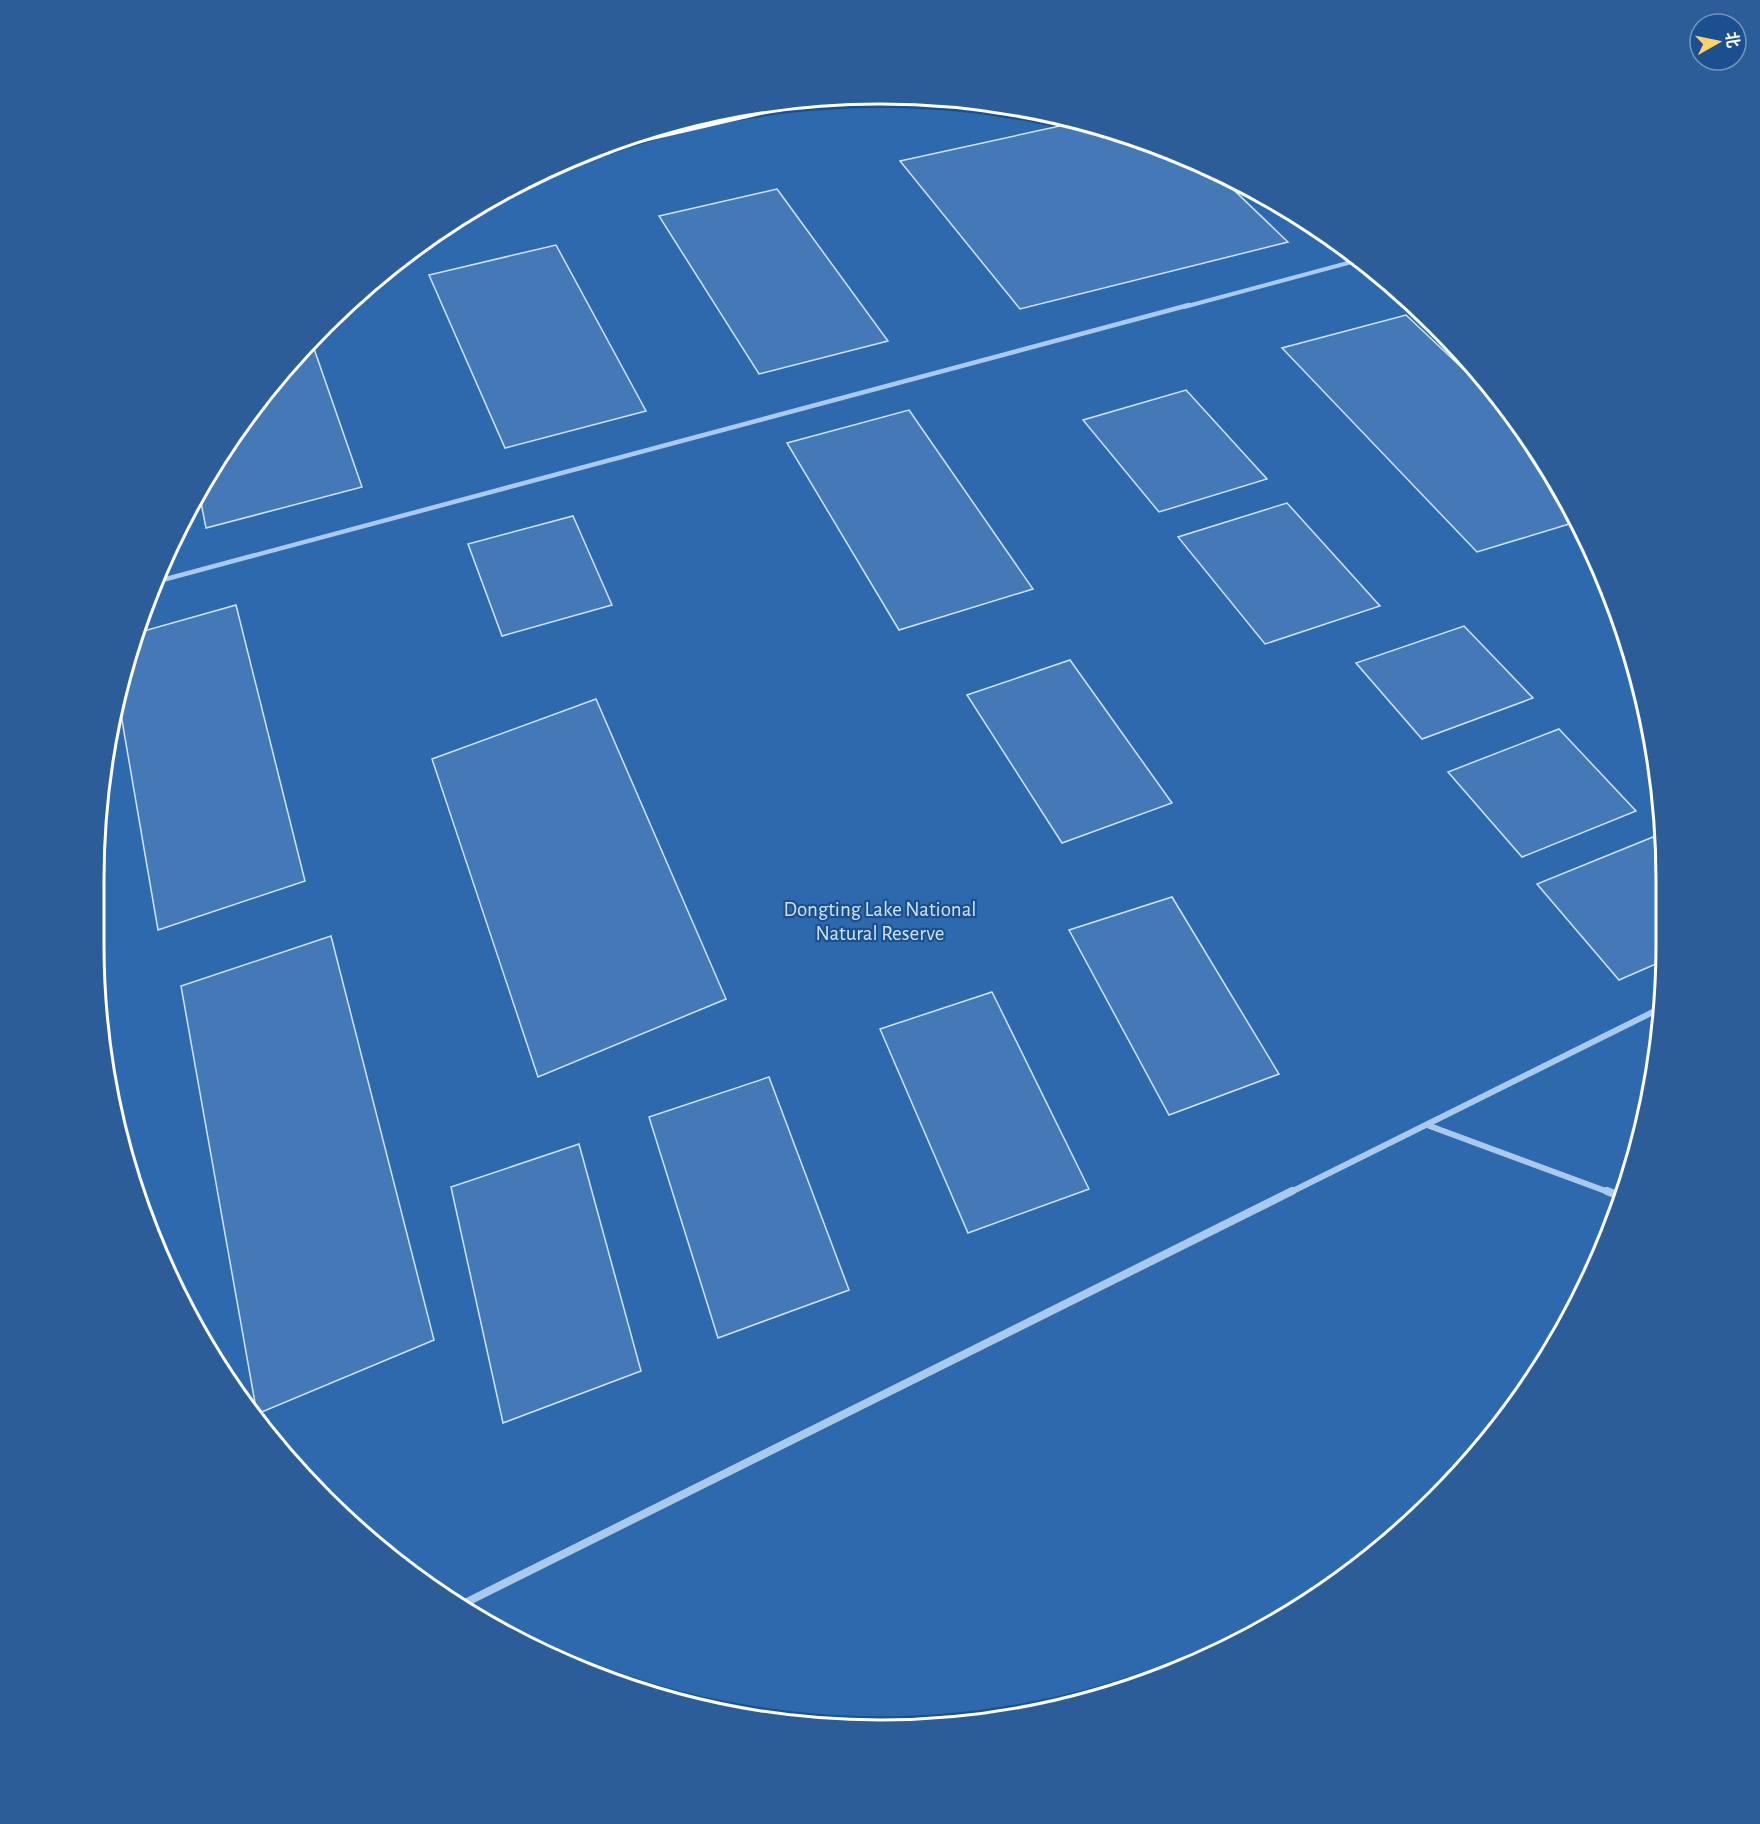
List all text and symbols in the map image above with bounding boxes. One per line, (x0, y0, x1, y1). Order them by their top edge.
north arrow (1688, 12, 1748, 72)
text: 北 (1723, 30, 1742, 49)
park label: Dongting Lake National Natural Reserve (783, 899, 977, 944)

